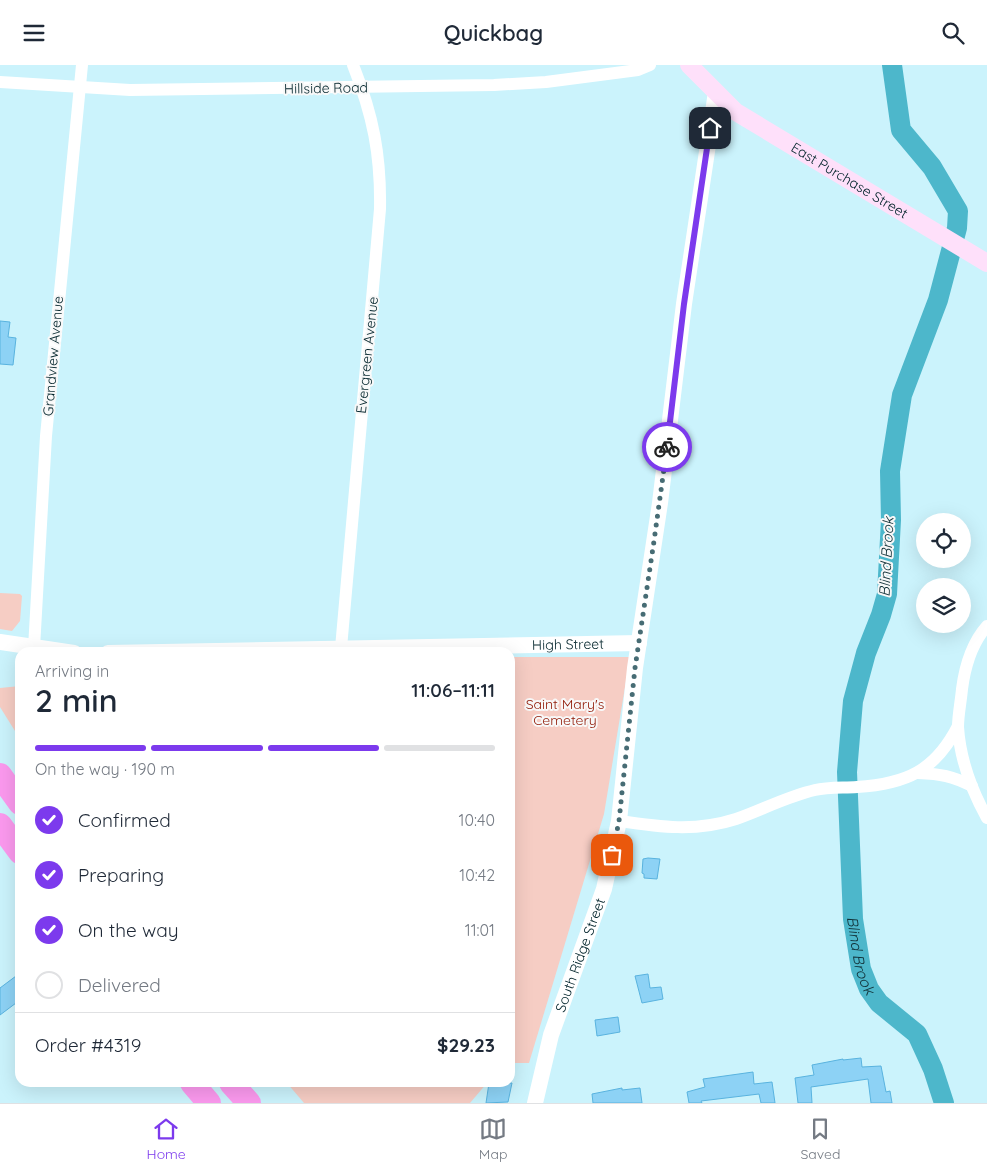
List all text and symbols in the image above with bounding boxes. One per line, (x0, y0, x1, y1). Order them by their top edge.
icon: menu (20, 19, 48, 47)
text: Quickbag (444, 19, 543, 47)
icon: search (939, 19, 967, 47)
street label: Hillside Road (284, 78, 368, 98)
pin (689, 107, 731, 149)
icon: home (696, 114, 724, 142)
street label: East Purchase Street (788, 138, 912, 223)
street label: Grandview Avenue (39, 295, 67, 417)
street label: Evergreen Avenue (352, 295, 382, 414)
courier (642, 422, 692, 472)
icon: bike (653, 433, 681, 461)
map controls (916, 513, 971, 633)
button: locate (916, 513, 971, 568)
water label: Blind Brook (874, 515, 898, 597)
button: layers (916, 578, 971, 633)
street label: High Street (532, 635, 604, 654)
text: Arriving in (35, 661, 109, 681)
text: 11:06–11:11 (411, 678, 495, 702)
text: 2 min (35, 680, 118, 720)
park label: Saint Mary's Cemetery (526, 695, 604, 729)
text: On the way · 190 m (35, 759, 175, 779)
icon: check (35, 806, 63, 834)
text: Confirmed (78, 808, 171, 832)
text: 10:40 (459, 810, 495, 830)
pin (591, 834, 633, 876)
icon: bag (598, 841, 626, 869)
icon: check (35, 861, 63, 889)
text: Preparing (78, 863, 164, 887)
text: 10:42 (459, 865, 495, 885)
street label: South Ridge Street (551, 895, 609, 1015)
water label: Blind Brook (843, 915, 881, 1000)
icon: check (35, 916, 63, 944)
text: On the way (78, 918, 179, 942)
text: 11:01 (465, 920, 495, 940)
text: Delivered (78, 973, 161, 997)
text: Order #4319 (35, 1033, 141, 1057)
text: $29.23 (437, 1033, 495, 1057)
tab: Home (147, 1115, 186, 1163)
tab: Map (479, 1115, 507, 1163)
tab: Saved (801, 1115, 840, 1163)

